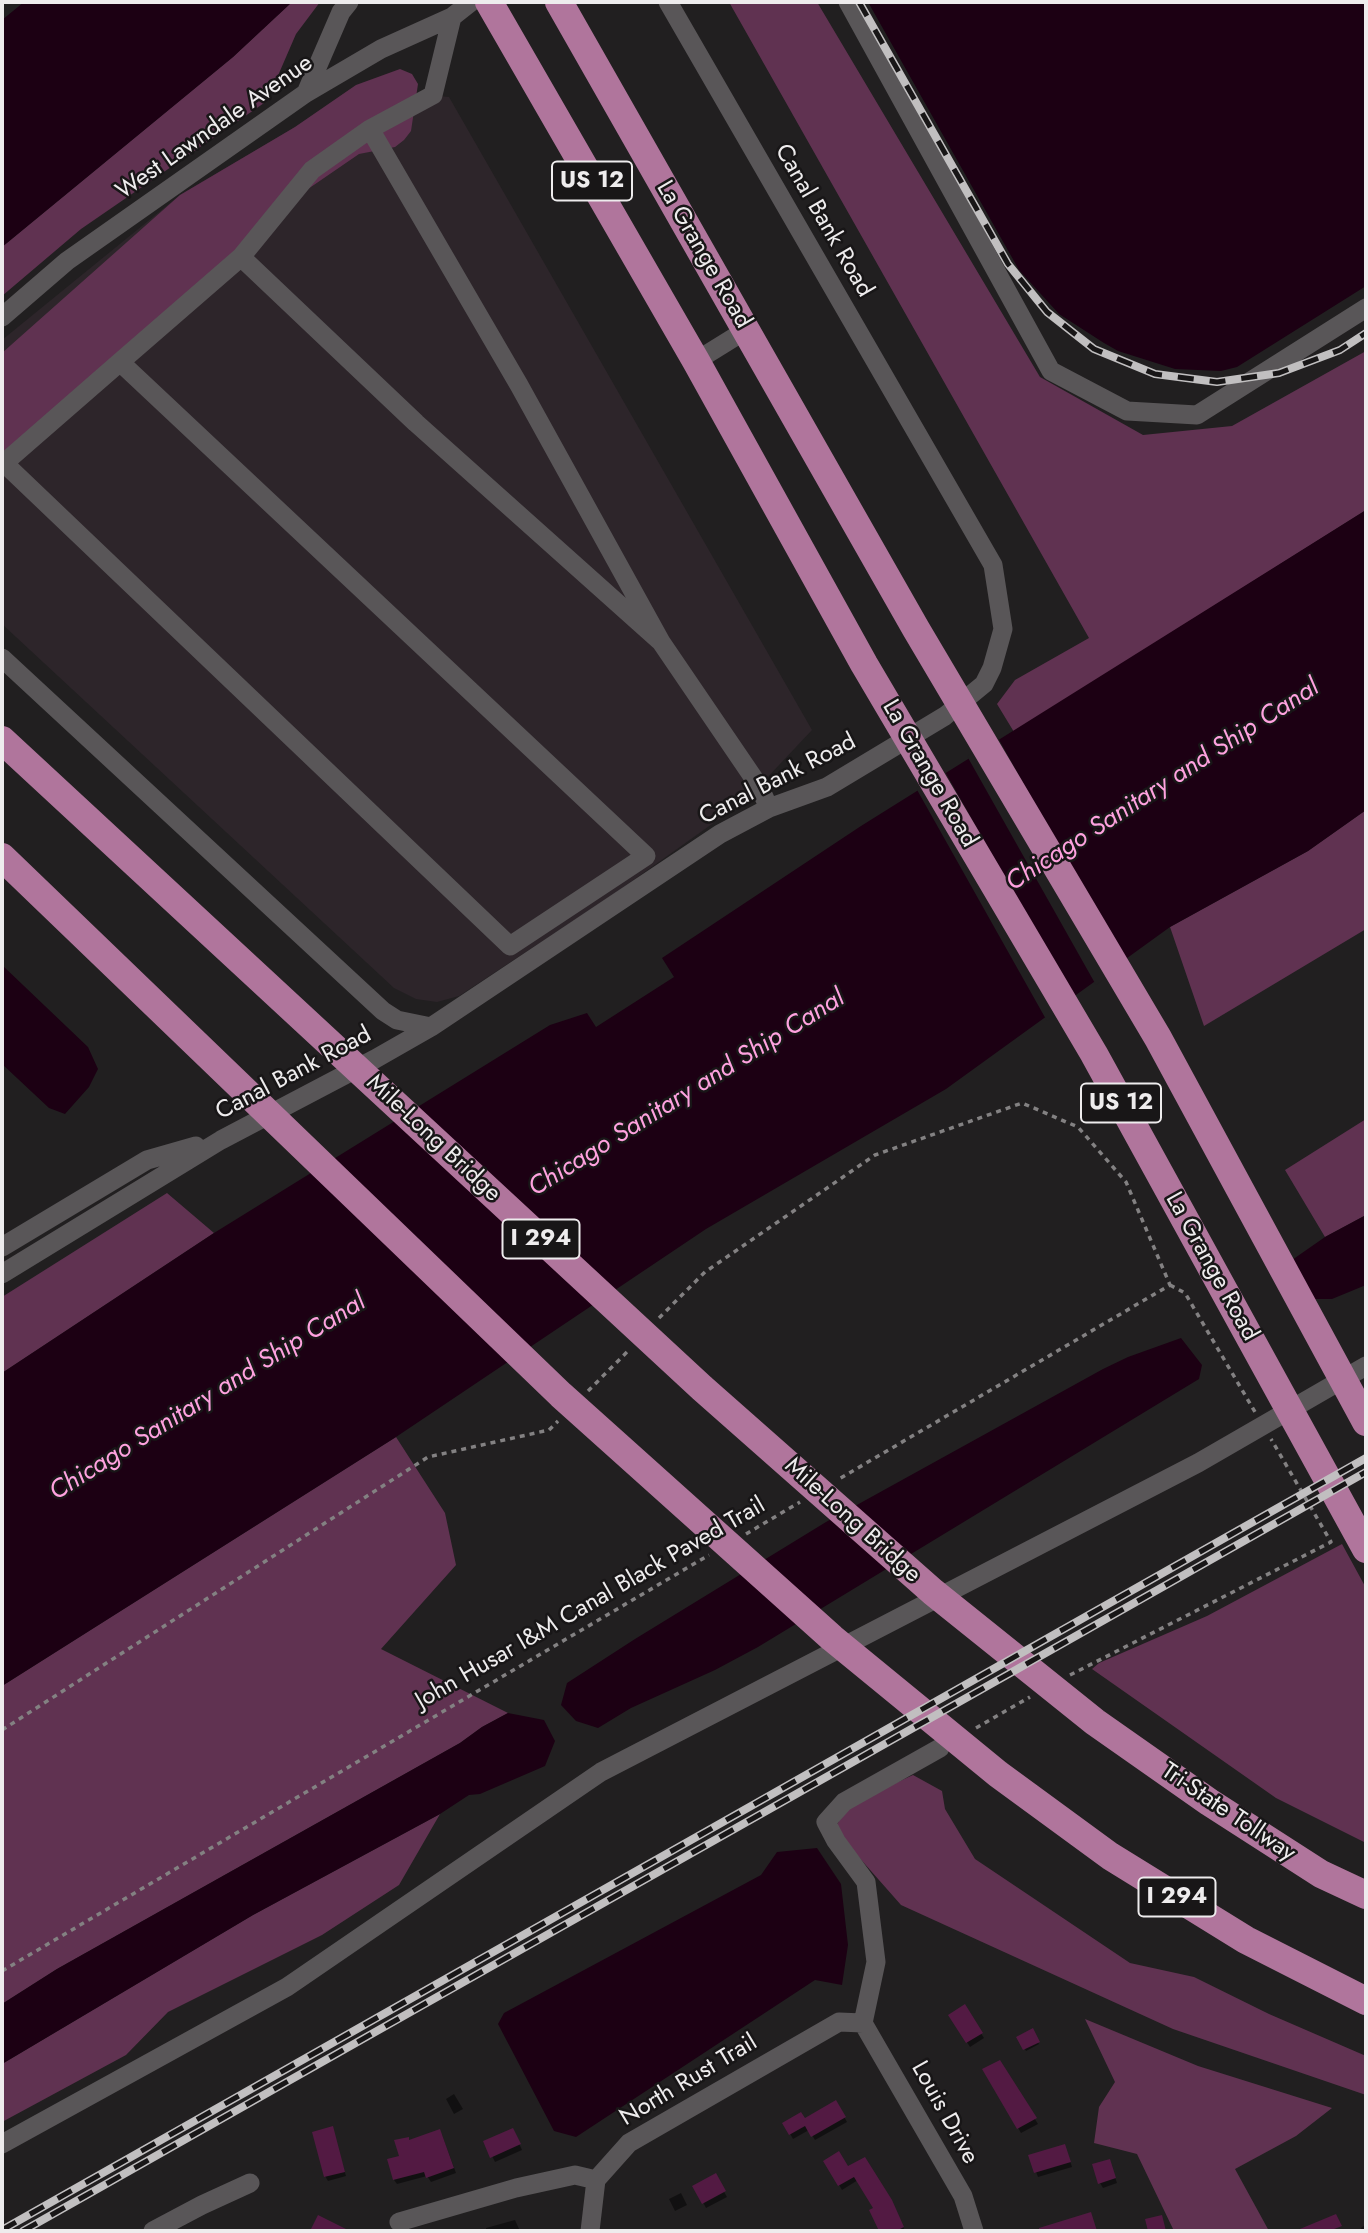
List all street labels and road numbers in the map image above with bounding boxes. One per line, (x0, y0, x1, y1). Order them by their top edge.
street label: West Lawndale Avenue (111, 49, 319, 207)
street label: Canal Bank Road (768, 139, 878, 303)
road number: US 12 (552, 162, 632, 200)
street label: La Grange Road (649, 176, 757, 334)
street label: La Grange Road (875, 695, 983, 853)
street label: Canal Bank Road (695, 728, 861, 832)
street label: Canal Bank Road (211, 1021, 377, 1127)
street label: Mile-Long Bridge (360, 1069, 506, 1209)
road number: US 12 (1081, 1084, 1161, 1122)
street label: La Grange Road (1158, 1188, 1264, 1346)
road number: I 294 (503, 1220, 580, 1258)
street label: Mile-Long Bridge (778, 1452, 926, 1590)
street label: John Husar I&M Canal Black Paved Trail (411, 1492, 771, 1716)
street label: Tri-State Tollway (1155, 1758, 1301, 1868)
road number: I 294 (1138, 1878, 1216, 1916)
street label: North Rust Trail (615, 2029, 763, 2133)
street label: Louis Drive (904, 2057, 984, 2169)

